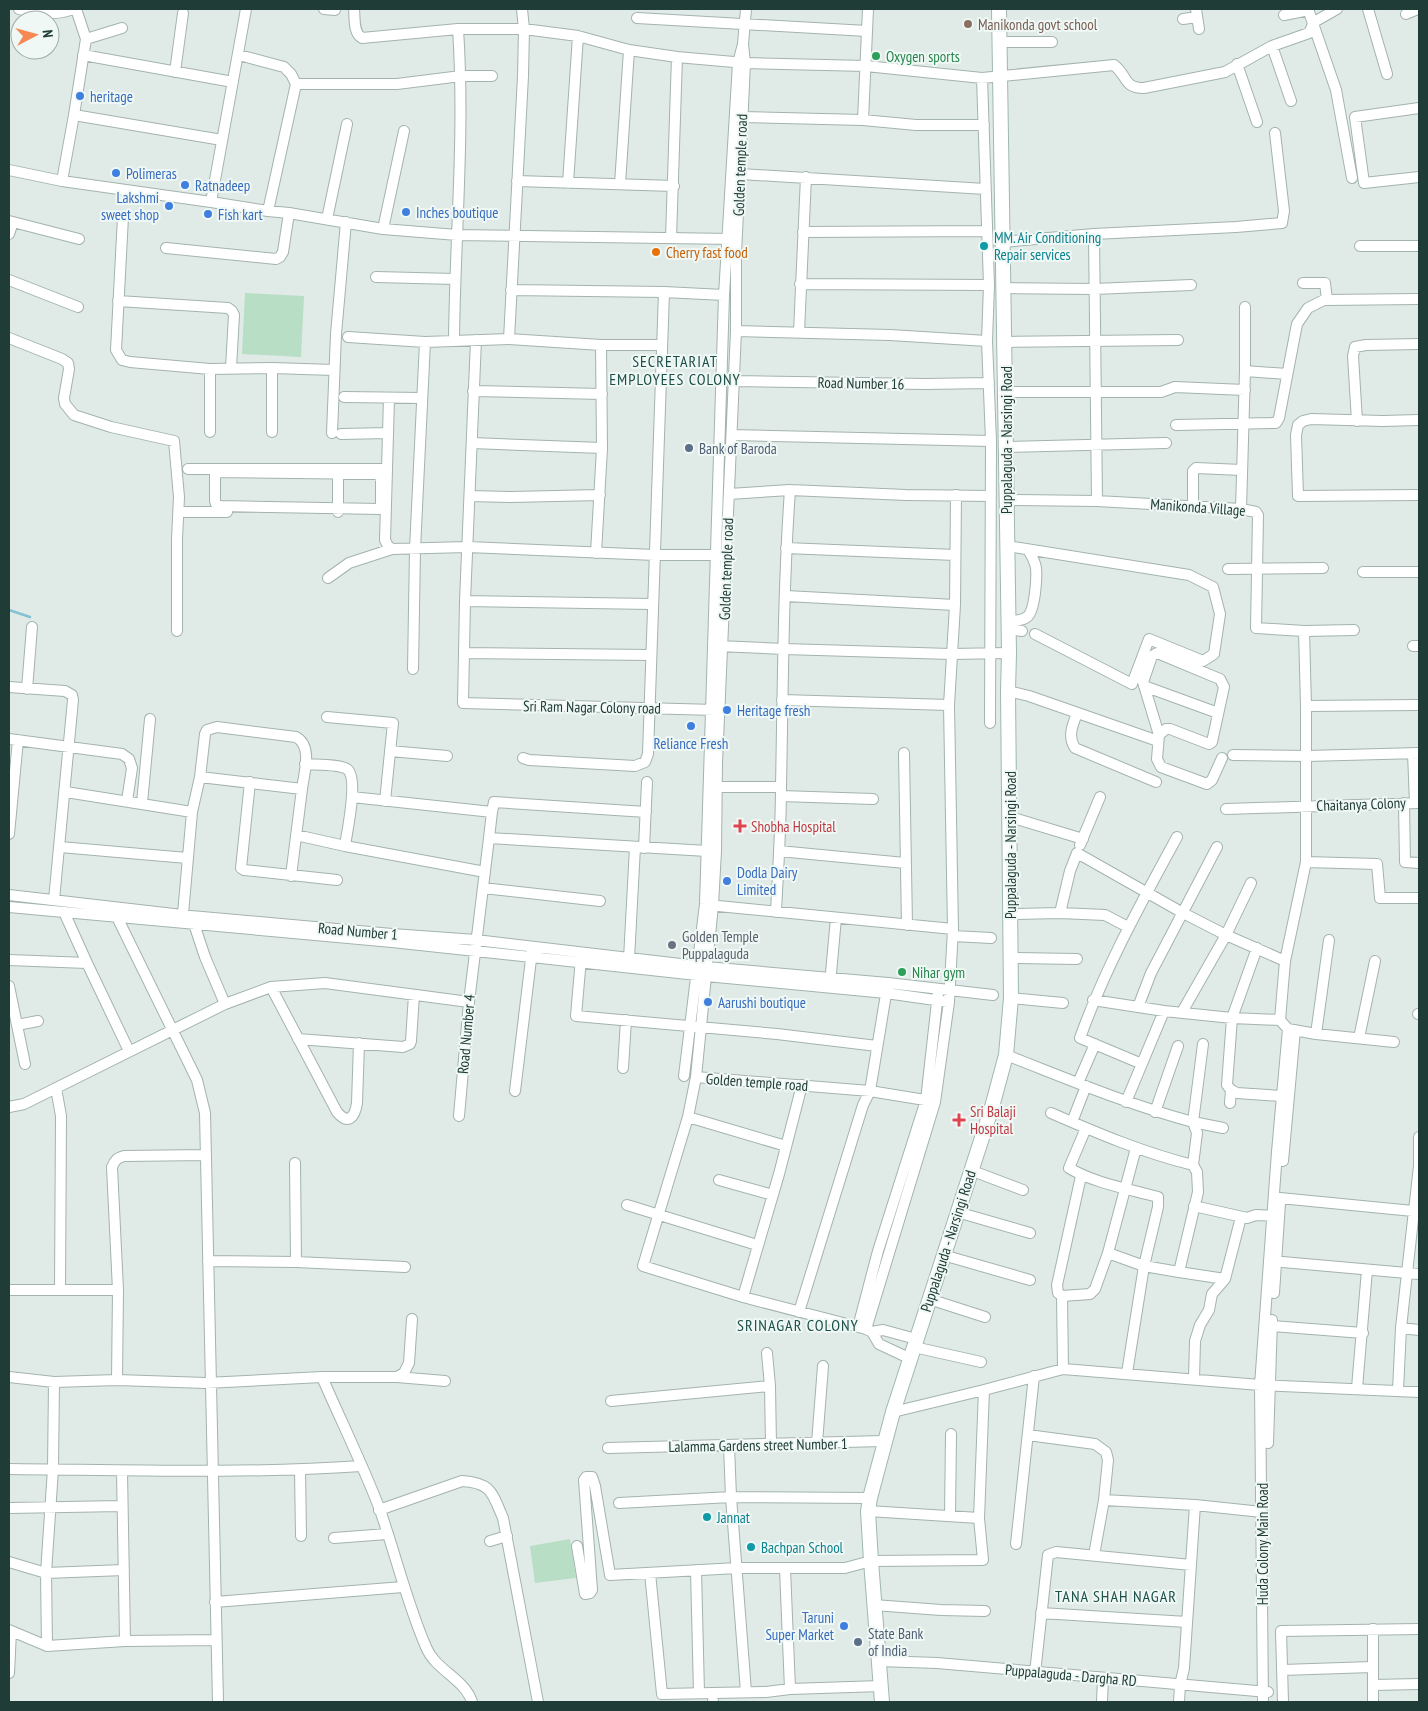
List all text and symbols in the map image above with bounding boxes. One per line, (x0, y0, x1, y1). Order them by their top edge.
north arrow (10, 10, 60, 60)
place label: Manikonda govt school (978, 15, 1098, 34)
marker: Manikonda govt school (962, 18, 974, 30)
text: N (39, 29, 57, 38)
place label: Oxygen sports (886, 47, 960, 66)
marker: Oxygen sports (870, 50, 882, 62)
place label: heritage (90, 87, 133, 106)
marker: heritage (74, 90, 86, 102)
street label: Golden temple road (729, 114, 751, 216)
place label: Polimeras (126, 164, 177, 183)
marker: Polimeras (110, 167, 122, 179)
place label: Ratnadeep (195, 176, 250, 195)
marker: Ratnadeep (179, 179, 191, 191)
place label: Lakshmi sweet shop (101, 188, 159, 224)
marker: Lakshmi sweet shop (163, 200, 175, 212)
place label: Inches boutique (416, 203, 499, 222)
place label: Fish kart (218, 205, 263, 224)
marker: Inches boutique (400, 206, 412, 218)
marker: Fish kart (202, 208, 214, 220)
place label: MM. Air Conditioning Repair services (994, 228, 1101, 264)
marker: MM. Air Conditioning Repair services (978, 240, 990, 252)
place label: Cherry fast food (666, 243, 748, 262)
marker: Cherry fast food (650, 246, 662, 258)
district label: SECRETARIAT EMPLOYEES COLONY (609, 351, 741, 389)
street label: Puppalaguda - Narsingi Road (997, 366, 1016, 514)
street label: Road Number 16 (818, 373, 905, 393)
place label: Bank of Baroda (699, 439, 777, 458)
marker: Bank of Baroda (683, 442, 695, 454)
street label: Manikonda Village (1150, 494, 1246, 520)
street label: Golden temple road (715, 518, 737, 620)
street label: Sri Ram Nagar Colony road (523, 696, 661, 718)
place label: Heritage fresh (737, 701, 810, 720)
marker: Heritage fresh (721, 704, 733, 716)
marker: Reliance Fresh (685, 720, 697, 732)
place label: Reliance Fresh (654, 734, 728, 753)
street label: Puppalaguda - Narsingi Road (1001, 771, 1020, 919)
street label: Chaitanya Colony (1316, 793, 1406, 815)
place label: Shobha Hospital (751, 817, 836, 836)
marker: Shobha Hospital (733, 819, 747, 833)
place label: Dodla Dairy Limited (737, 863, 798, 899)
marker: Dodla Dairy Limited (721, 875, 733, 887)
street label: Road Number 1 (317, 918, 399, 944)
place label: Golden Temple Puppalaguda (682, 927, 759, 963)
marker: Golden Temple Puppalaguda (666, 939, 678, 951)
place label: Nihar gym (912, 963, 965, 982)
marker: Nihar gym (896, 966, 908, 978)
street label: Road Number 4 (453, 993, 479, 1075)
place label: Aarushi boutique (718, 993, 806, 1012)
marker: Aarushi boutique (702, 996, 714, 1008)
street label: Golden temple road (705, 1069, 809, 1095)
place label: Sri Balaji Hospital (970, 1102, 1016, 1138)
marker: Sri Balaji Hospital (952, 1113, 966, 1127)
street label: Puppalaguda - Narsingi Road (916, 1168, 980, 1314)
district label: SRINAGAR COLONY (737, 1315, 859, 1335)
street label: Lalamma Gardens street Number 1 (668, 1434, 848, 1456)
street label: Huda Colony Main Road (1253, 1483, 1272, 1605)
place label: Jannat (716, 1508, 750, 1527)
marker: Jannat (701, 1511, 713, 1523)
place label: Bachpan School (761, 1538, 844, 1557)
marker: Bachpan School (745, 1541, 757, 1553)
district label: TANA SHAH NAGAR (1055, 1586, 1177, 1606)
place label: Taruni Super Market (765, 1608, 834, 1644)
marker: Taruni Super Market (838, 1620, 850, 1632)
place label: State Bank of India (868, 1624, 924, 1660)
marker: State Bank of India (852, 1636, 864, 1648)
street label: Puppalaguda - Dargha RD (1005, 1660, 1138, 1690)

